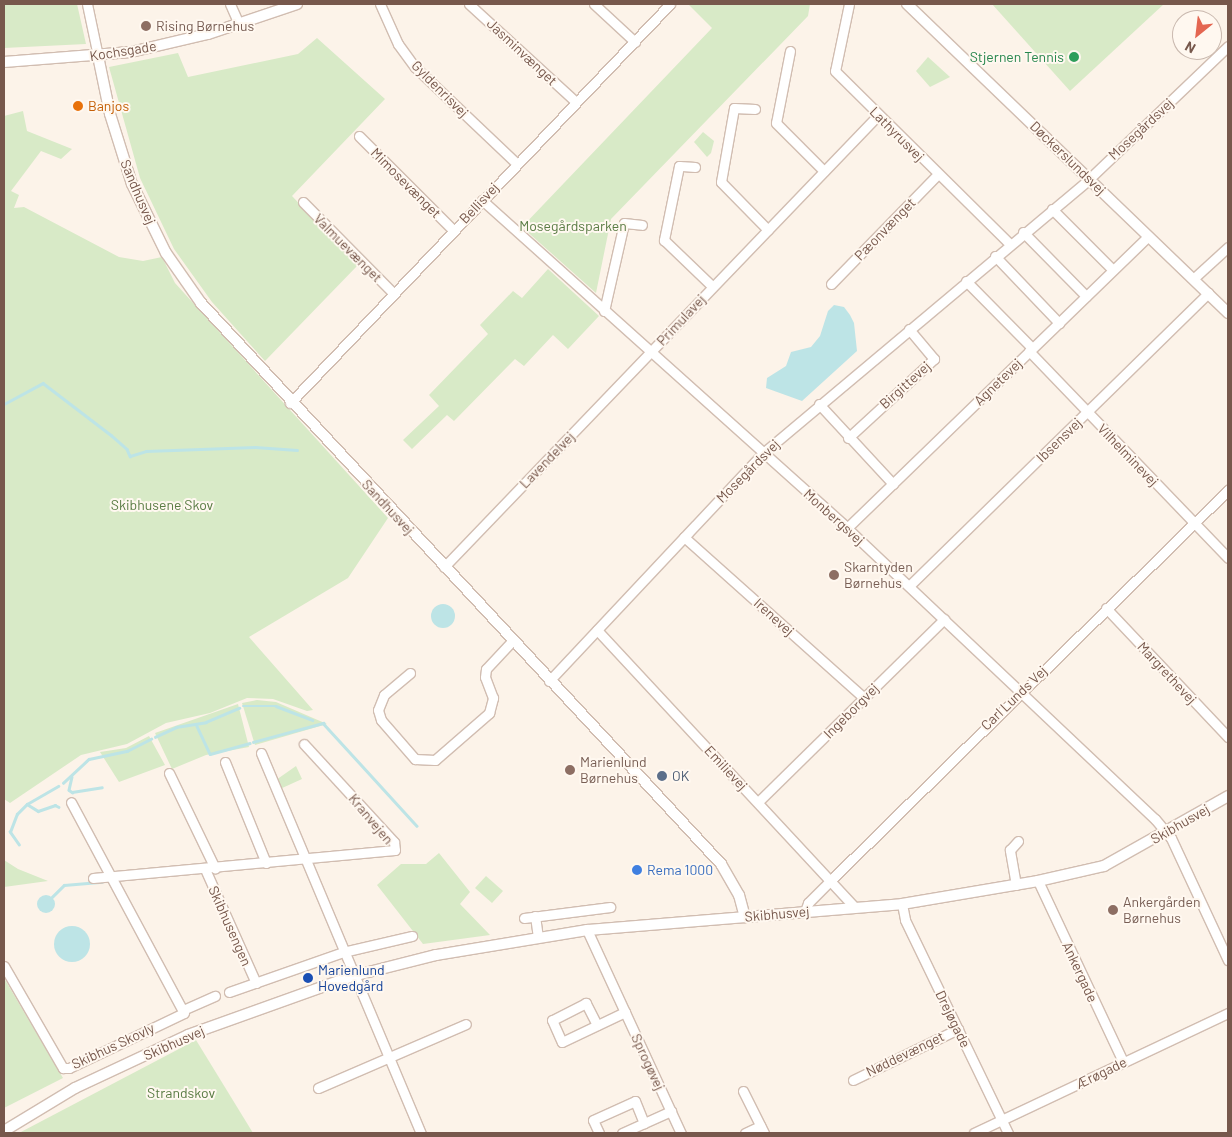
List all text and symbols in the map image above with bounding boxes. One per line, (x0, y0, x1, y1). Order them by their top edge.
north arrow (1172, 10, 1222, 60)
street label: Jasminvænget (483, 15, 561, 89)
place label: Rising Børnehus (156, 18, 254, 34)
marker: Rising Børnehus (140, 20, 152, 32)
street label: Kochsgade (88, 37, 158, 65)
text: N (1182, 38, 1198, 57)
place label: Stjernen Tennis (970, 49, 1064, 65)
marker: Stjernen Tennis (1068, 51, 1080, 63)
street label: Gyldenrisvej (408, 57, 472, 121)
street label: Mosegårdsvej (1105, 95, 1177, 163)
place label: Banjos (88, 98, 129, 114)
marker: Banjos (72, 100, 84, 112)
street label: Lathyrusvej (866, 103, 928, 165)
street label: Døckerslundsvej (1027, 118, 1109, 198)
street label: Mimosevænget (367, 144, 445, 222)
street label: Sandhusvej (117, 157, 159, 227)
street label: Bellisvej (456, 179, 502, 227)
street label: Pæonvænget (851, 194, 919, 264)
street label: Valmuevænget (310, 210, 386, 286)
park label: Mosegårdsparken (519, 218, 627, 234)
street label: Primulavej (653, 291, 709, 349)
street label: Agnetevej (971, 355, 1025, 409)
street label: Birgittevej (876, 358, 934, 412)
street label: Ibsensvej (1033, 414, 1085, 466)
street label: Vilhelminevej (1094, 420, 1162, 490)
street label: Lavendelvej (516, 428, 578, 492)
street label: Mosegårdsvej (713, 436, 783, 506)
street label: Sandhusvej (358, 476, 418, 538)
street label: Monbergsvej (800, 485, 868, 549)
park label: Skibhusene Skov (111, 497, 213, 513)
place label: Skarntyden Børnehus (844, 559, 913, 592)
marker: Skarntyden Børnehus (828, 569, 840, 581)
street label: Irenevej (750, 595, 798, 639)
street label: Margrethevej (1134, 638, 1200, 708)
street label: Carl Lunds Vej (978, 662, 1050, 734)
street label: Ingeborgvej (820, 680, 882, 742)
street label: Emilievej (701, 742, 751, 794)
place label: Marienlund Børnehus (580, 754, 647, 786)
marker: Marienlund Børnehus (564, 764, 576, 776)
place label: OK (672, 768, 689, 784)
marker: OK (656, 770, 668, 782)
street label: Kranvejen (345, 790, 397, 848)
street label: Skibhusvej (1148, 800, 1212, 848)
place label: Rema 1000 (647, 862, 713, 878)
marker: Rema 1000 (631, 864, 643, 876)
street label: Skibhusengen (205, 883, 255, 969)
place label: Ankergården Børnehus (1123, 894, 1200, 926)
street label: Skibhusvej (744, 903, 810, 925)
marker: Ankergården Børnehus (1107, 904, 1119, 916)
street label: Ankergade (1059, 939, 1101, 1005)
place label: Marienlund Hovedgård (318, 962, 385, 994)
marker: Marienlund Hovedgård (302, 972, 314, 984)
street label: Drejøgade (932, 988, 974, 1050)
street label: Skibhus Skovly (69, 1019, 157, 1073)
street label: Skibhusvej (141, 1022, 207, 1064)
street label: Nøddevænget (863, 1028, 947, 1080)
street label: Sprogøvej (628, 1031, 668, 1093)
street label: Ærøgade (1073, 1053, 1129, 1093)
park label: Strandskov (147, 1085, 215, 1101)

